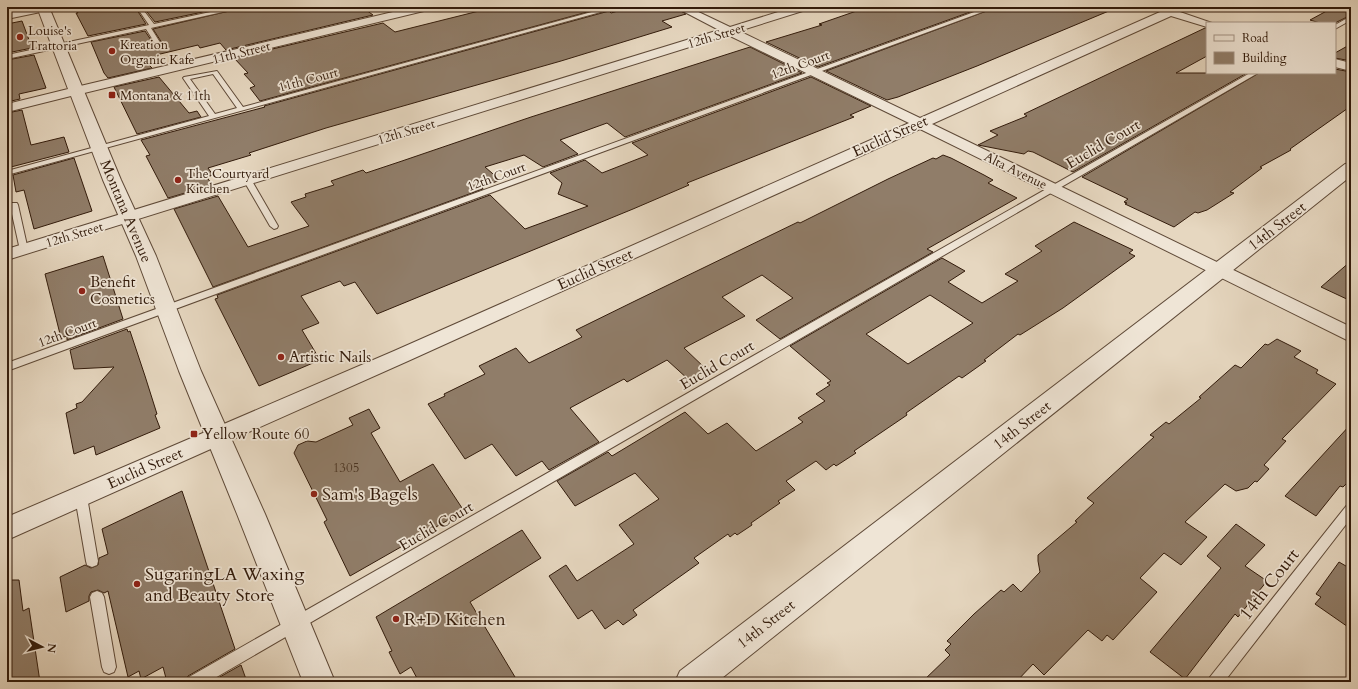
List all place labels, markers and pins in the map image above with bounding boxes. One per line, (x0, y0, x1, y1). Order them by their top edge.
place label: Louise's Trattoria (28, 22, 78, 55)
marker: Louise's Trattoria (15, 32, 25, 42)
place label: Kreation Organic Kafe (120, 36, 195, 69)
marker: Kreation Organic Kafe (107, 46, 117, 56)
place label: Montana & 11th (120, 87, 211, 105)
marker: Montana & 11th (107, 90, 117, 100)
place label: The Courtyard Kitchen (186, 165, 269, 198)
marker: The Courtyard Kitchen (173, 175, 183, 185)
place label: Benefit Cosmetics (90, 272, 155, 309)
marker: Benefit Cosmetics (77, 286, 87, 296)
place label: Artistic Nails (289, 347, 371, 367)
marker: Artistic Nails (276, 352, 286, 362)
place label: Yellow Route 60 (202, 424, 310, 444)
marker: Yellow Route 60 (189, 429, 199, 439)
place label: Sam's Bagels (322, 482, 418, 507)
marker: Sam's Bagels (309, 489, 319, 499)
place label: SugaringLA Waxing and Beauty Store (145, 562, 305, 608)
marker: SugaringLA Waxing and Beauty Store (132, 579, 142, 589)
place label: R+D Kitchen (404, 607, 507, 632)
marker: R+D Kitchen (391, 614, 401, 624)

